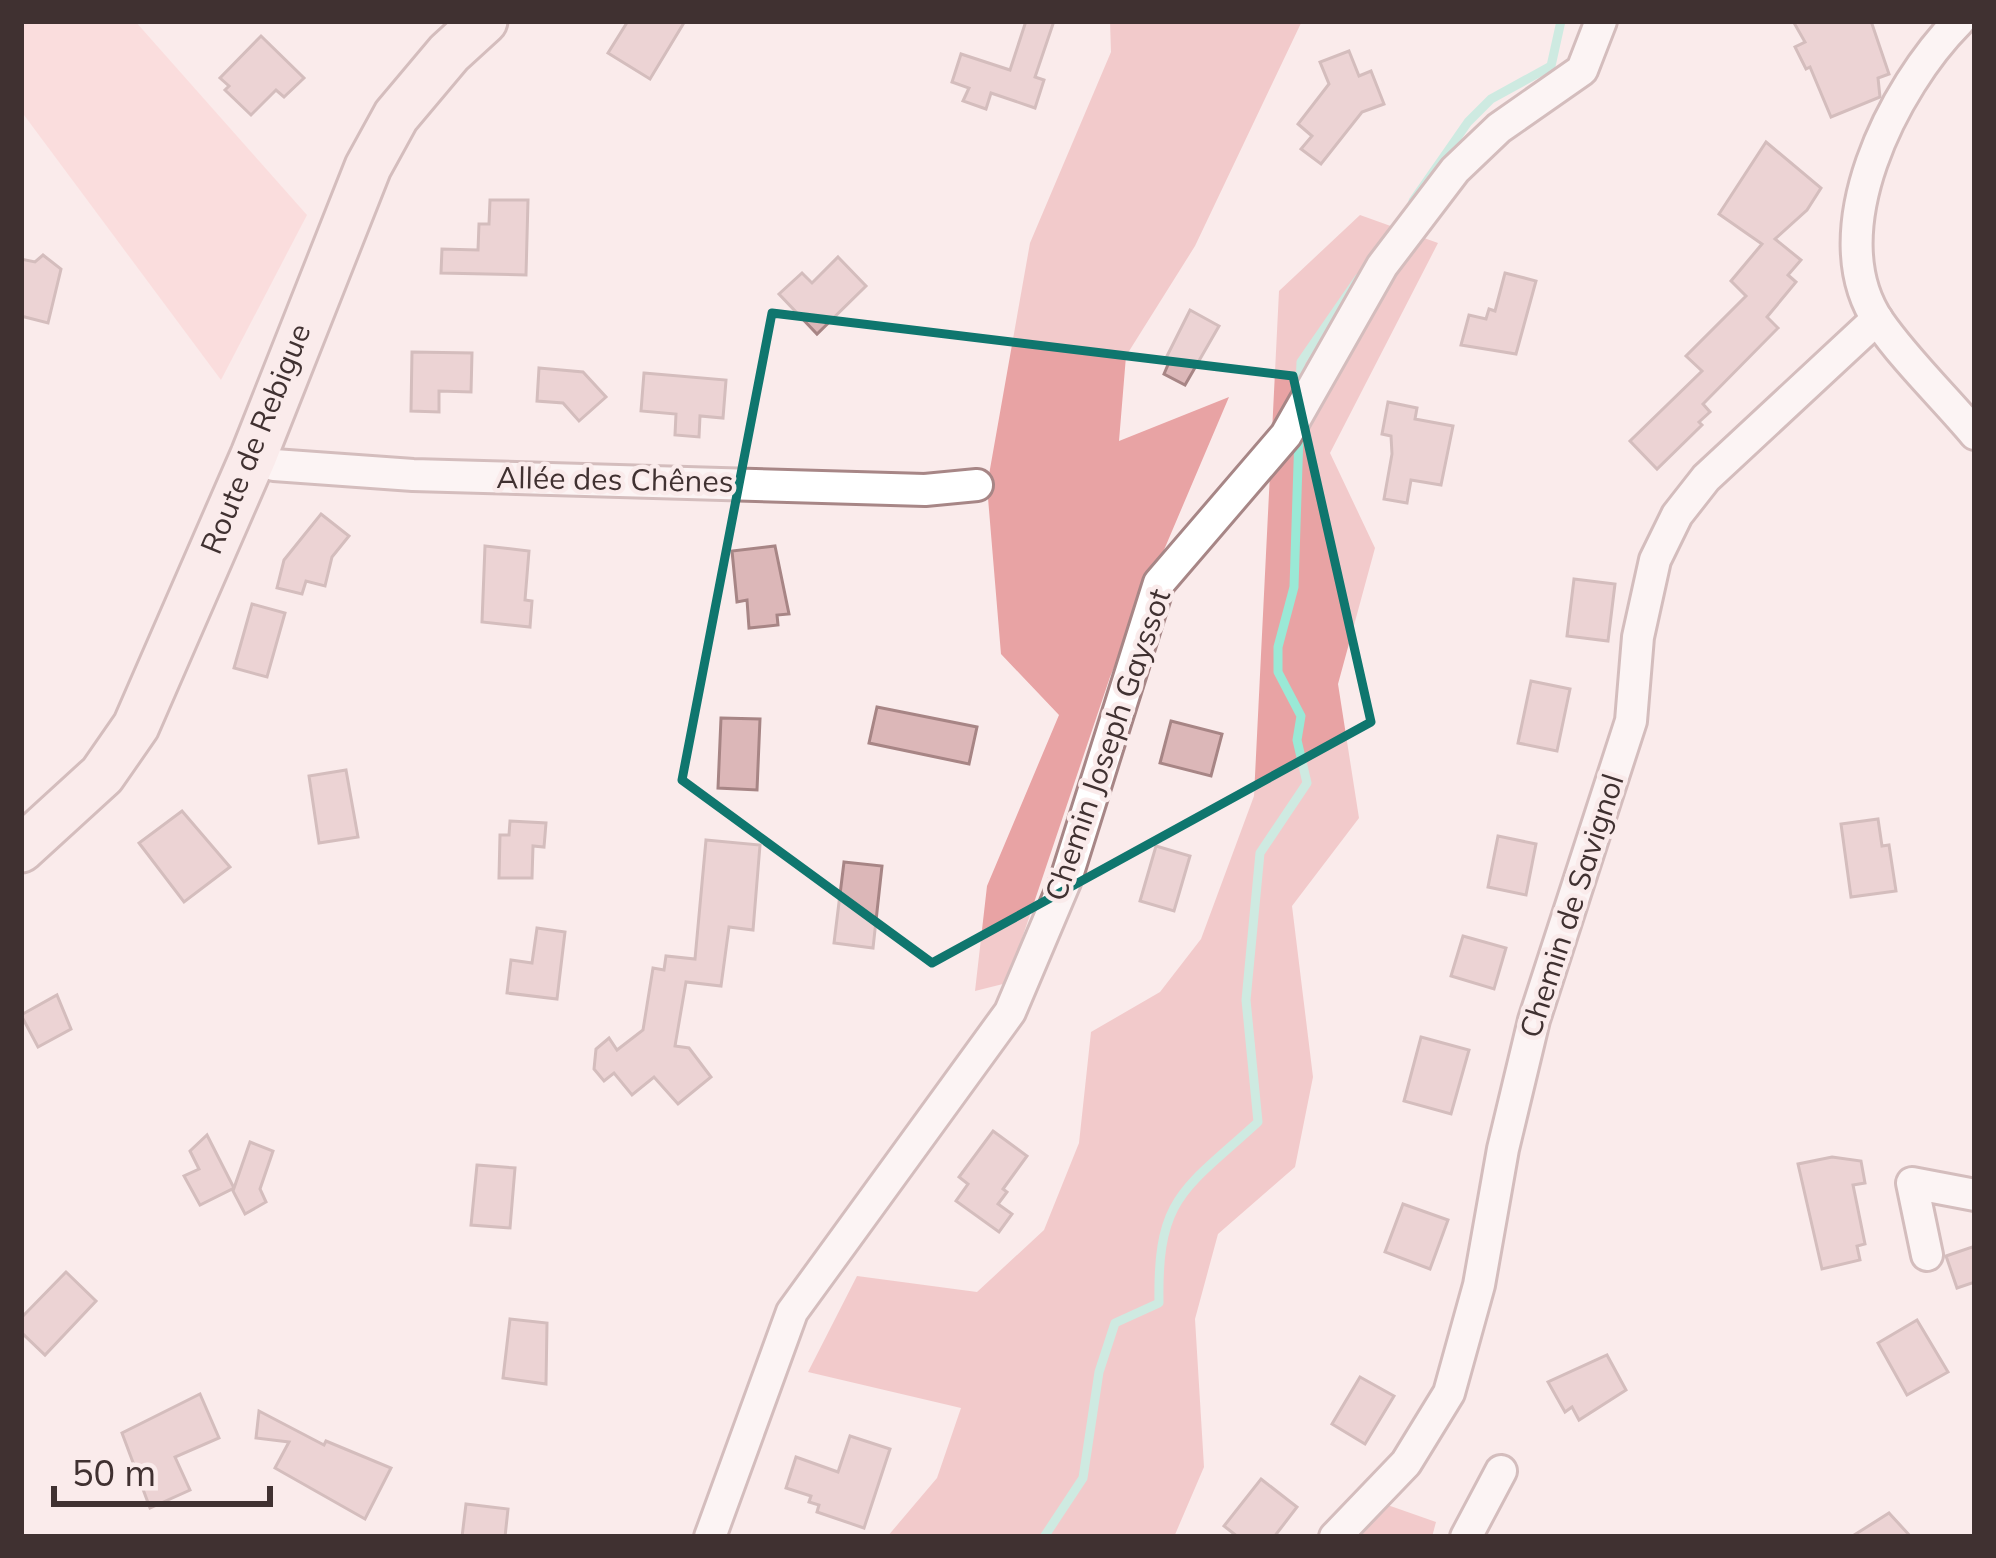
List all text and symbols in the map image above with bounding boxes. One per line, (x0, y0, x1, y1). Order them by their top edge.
street label: Route de Rebigue (192, 318, 319, 559)
street label: Allée des Chênes (496, 458, 734, 500)
street label: Chemin Joseph Gayssot (1036, 584, 1178, 906)
street label: Chemin de Savignol (1510, 769, 1632, 1042)
scale bar (54, 1432, 270, 1506)
text: 50 m (72, 1450, 156, 1495)

